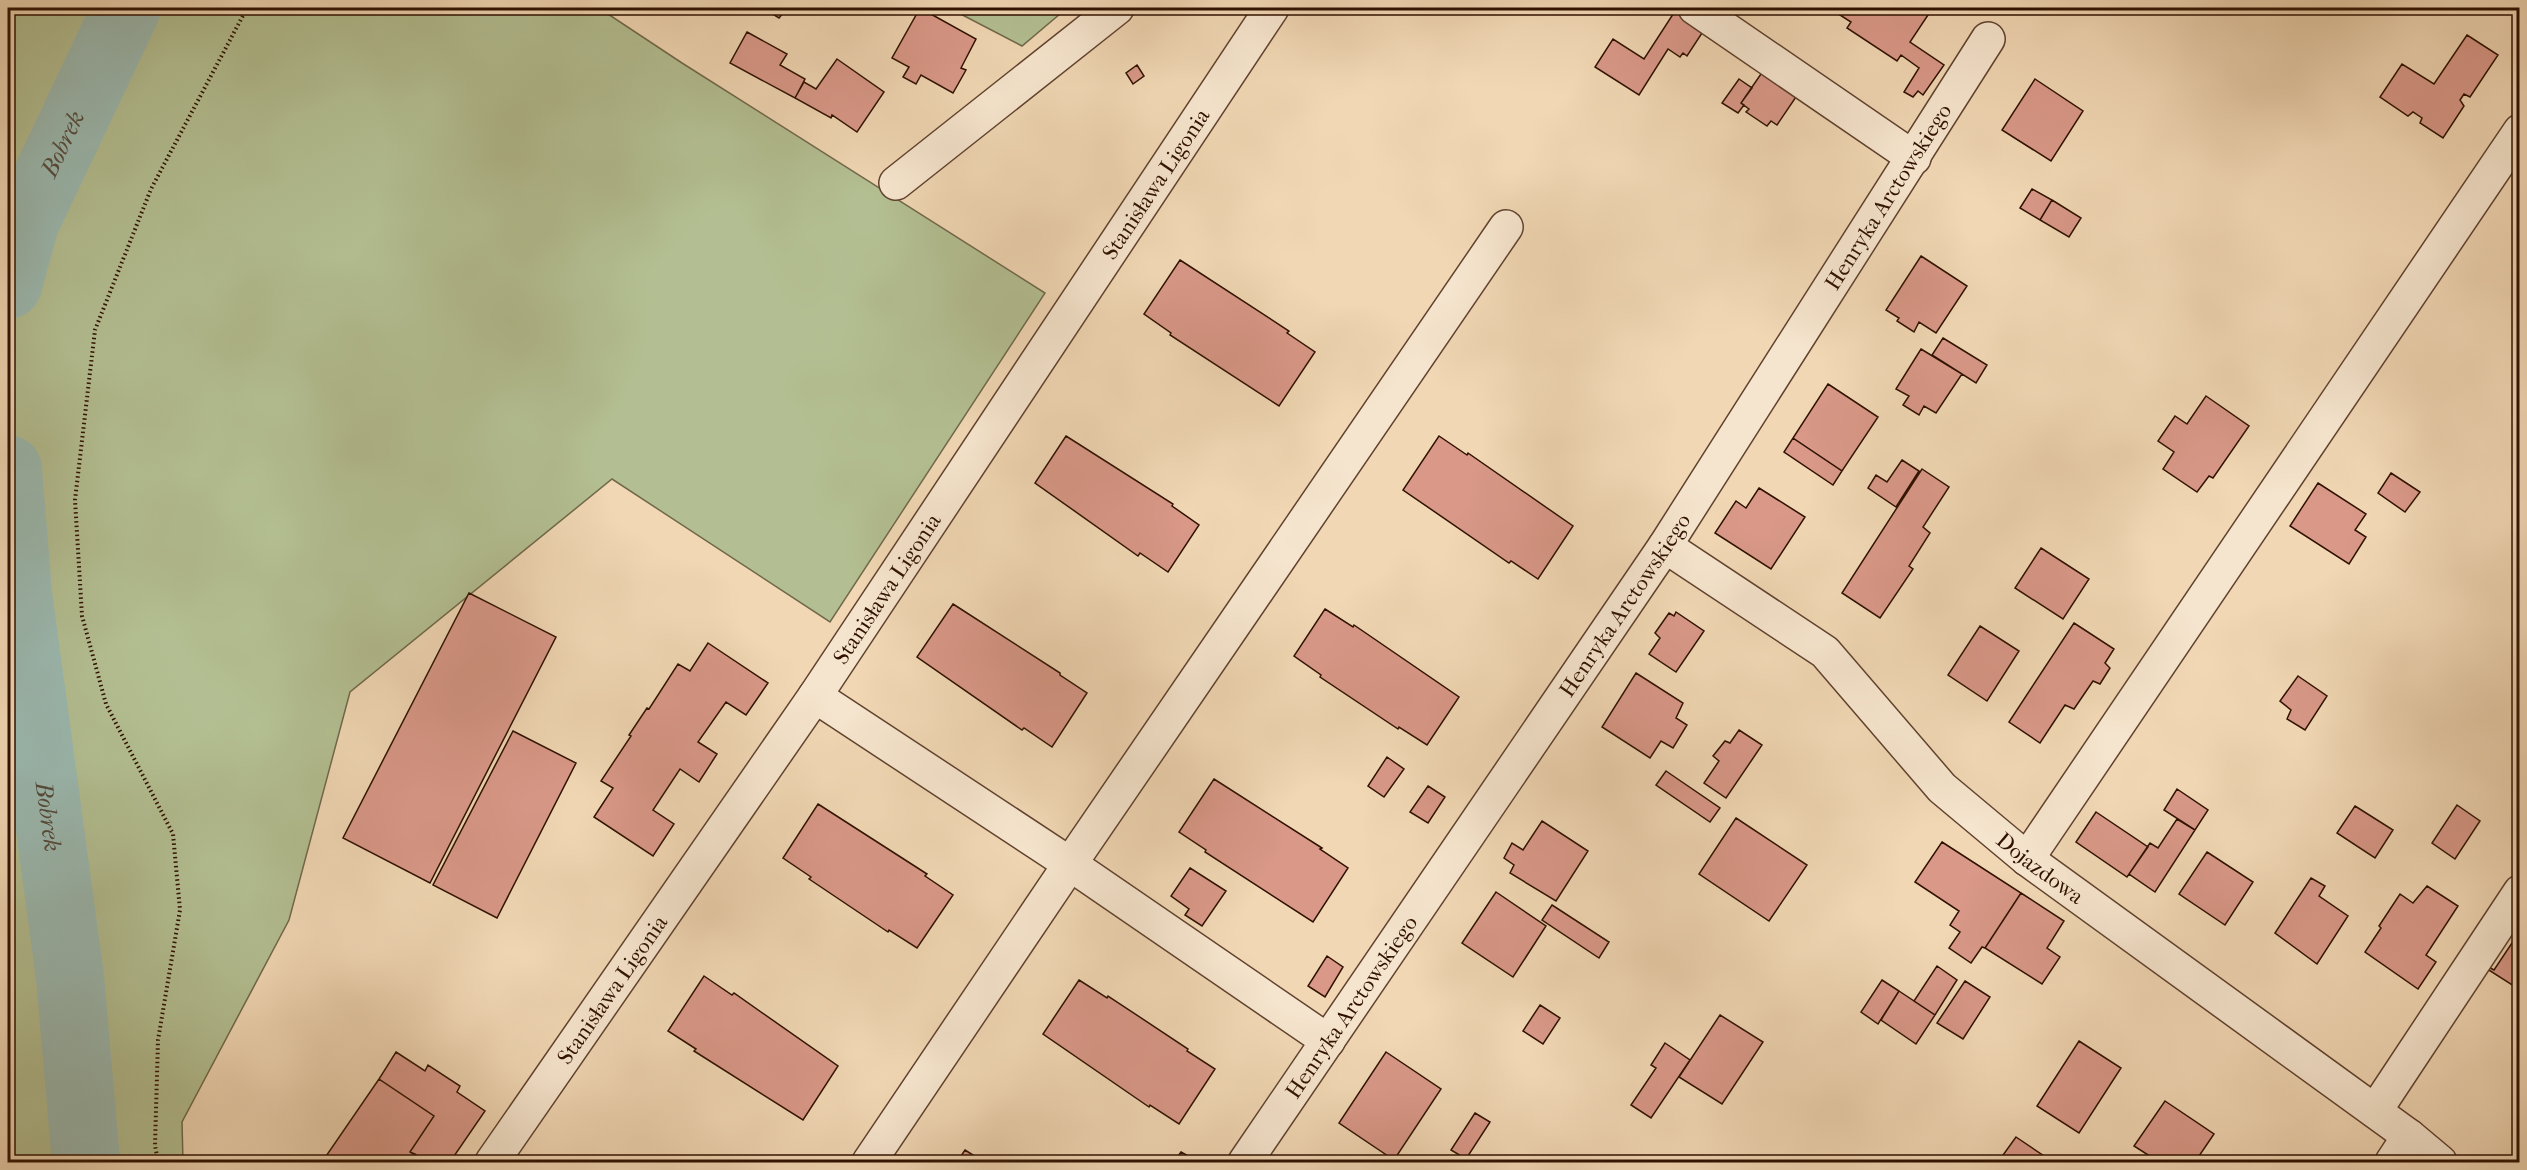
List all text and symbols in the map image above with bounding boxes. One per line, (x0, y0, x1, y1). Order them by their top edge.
street label: Henryka Arctowskiego (1820, 99, 1957, 295)
street label: Stanisława Ligonia (1097, 103, 1216, 265)
water label: Bobrek (34, 106, 90, 183)
street label: Stanisława Ligonia (828, 508, 947, 669)
street label: Henryka Arctowskiego (1554, 509, 1696, 702)
water label: Bobrek (29, 778, 67, 853)
street label: Dojazdowa (1991, 827, 2089, 910)
street label: Stanisława Ligonia (552, 910, 674, 1069)
street label: Henryka Arctowskiego (1280, 911, 1423, 1104)

